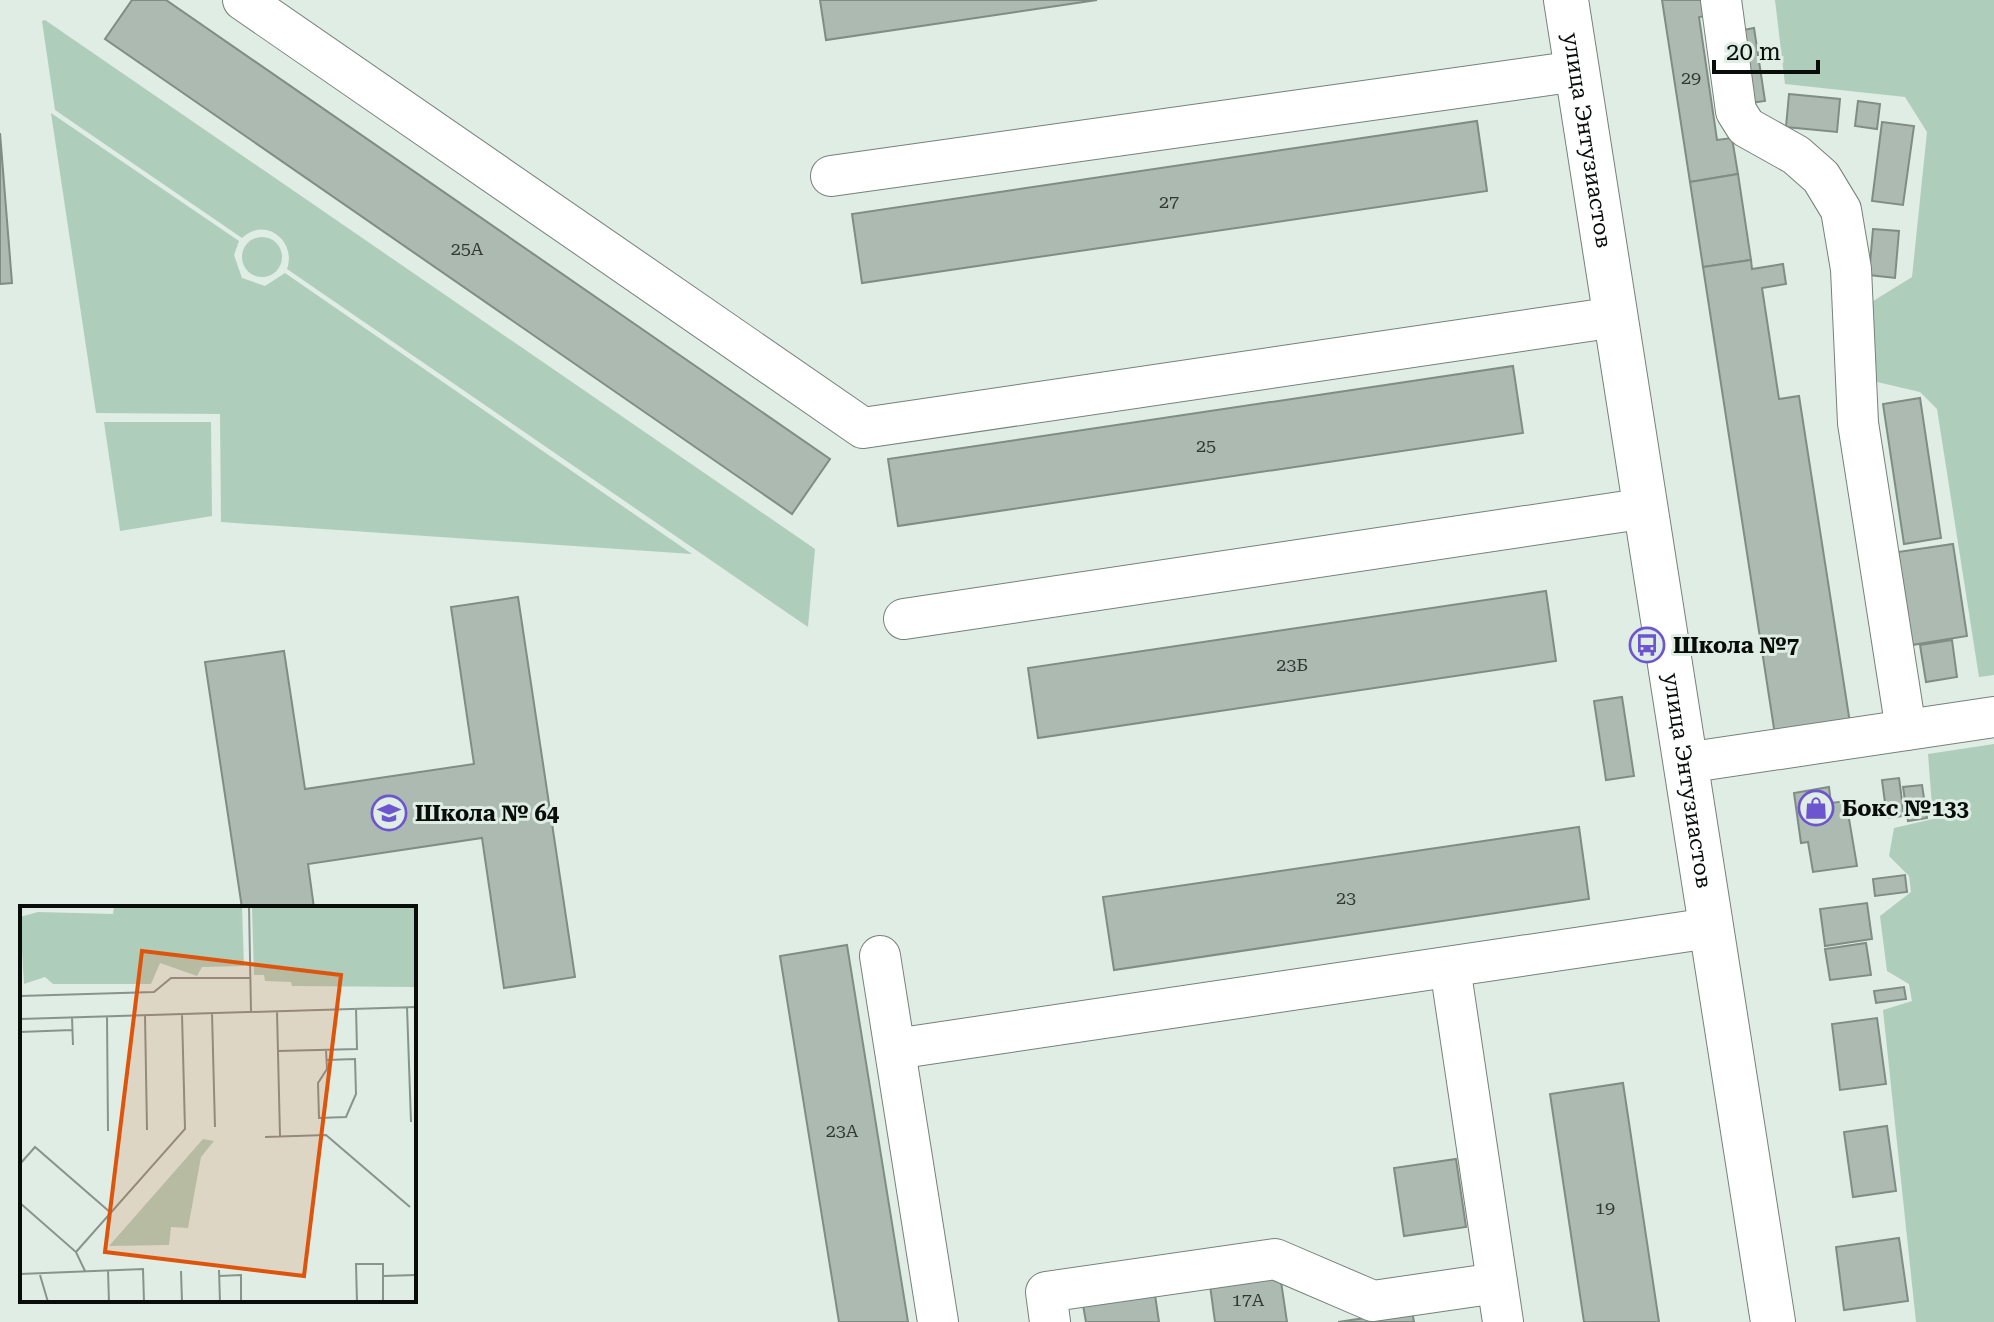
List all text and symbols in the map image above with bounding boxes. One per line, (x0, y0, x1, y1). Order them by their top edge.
scale bar (1714, 24, 1818, 74)
street label: улица Энтузиастов (1558, 31, 1617, 250)
text: 20 m (1726, 38, 1781, 66)
house number: 29 (1681, 67, 1701, 88)
house number: 27 (1159, 191, 1179, 212)
house number: 25А (451, 238, 484, 259)
house number: 25 (1196, 435, 1216, 456)
bus stop icon: Школа №7 (1628, 626, 1666, 664)
place label: Школа №7 (1673, 633, 1799, 658)
house number: 23Б (1276, 654, 1308, 675)
street label: улица Энтузиастов (1659, 671, 1717, 890)
shop icon: Бокс №133 (1797, 789, 1835, 827)
school or university icon: Школа № 64 (370, 794, 408, 832)
place label: Бокс №133 (1842, 796, 1969, 821)
place label: Школа № 64 (415, 801, 560, 826)
house number: 23 (1336, 887, 1356, 908)
inset map (20, 906, 416, 1302)
house number: 23А (826, 1120, 859, 1141)
house number: 19 (1595, 1197, 1615, 1218)
house number: 17А (1232, 1289, 1265, 1310)

